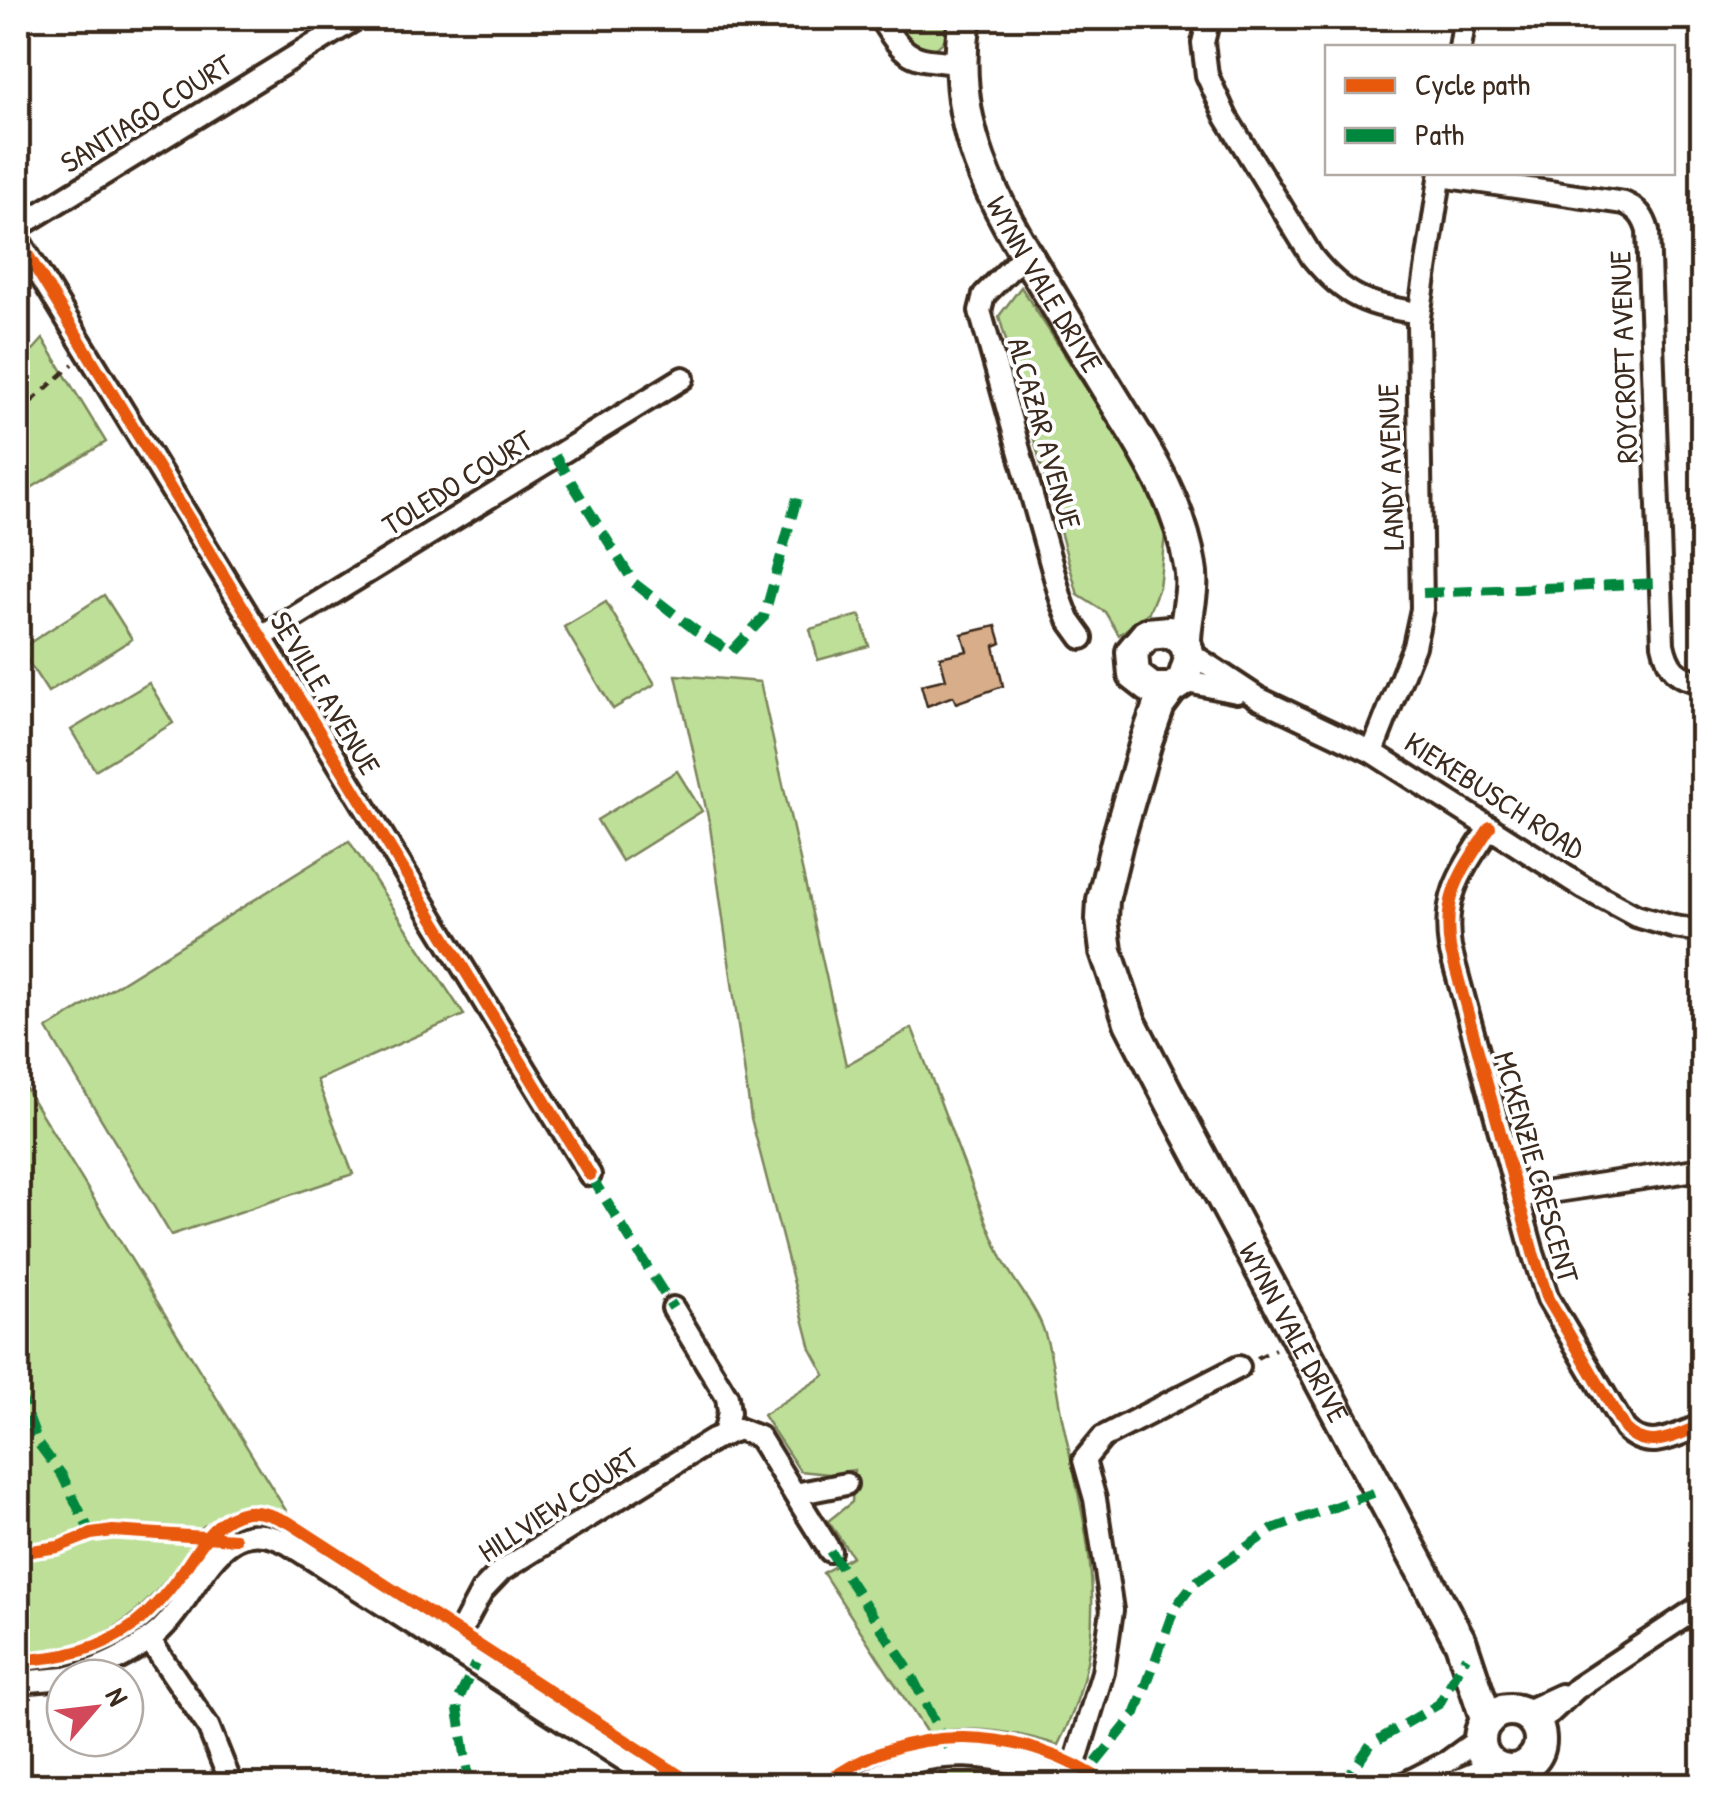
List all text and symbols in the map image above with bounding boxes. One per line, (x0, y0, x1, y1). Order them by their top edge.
street label: SANTIAGO COURT (53, 44, 240, 182)
legend (1325, 45, 1675, 175)
text: Cycle path (1415, 64, 1530, 104)
text: Path (1415, 114, 1464, 154)
street label: WYNN VALE DRIVE (977, 189, 1113, 380)
street label: ROYCROFT AVENUE (1599, 250, 1647, 464)
street label: ALCAZAR AVENUE (999, 332, 1091, 534)
street label: LANDY AVENUE (1367, 383, 1413, 551)
street label: TOLEDO COURT (374, 419, 541, 544)
street label: SEVILLE AVENUE (261, 604, 391, 782)
street label: KIEKEBUSCH ROAD (1397, 722, 1593, 869)
street label: MCKENZIE CRESCENT (1485, 1047, 1589, 1288)
street label: WYNN VALE DRIVE (1230, 1235, 1359, 1429)
street label: HILLVIEW COURT (470, 1437, 647, 1571)
north arrow (45, 1658, 145, 1758)
text: N (97, 1681, 137, 1712)

